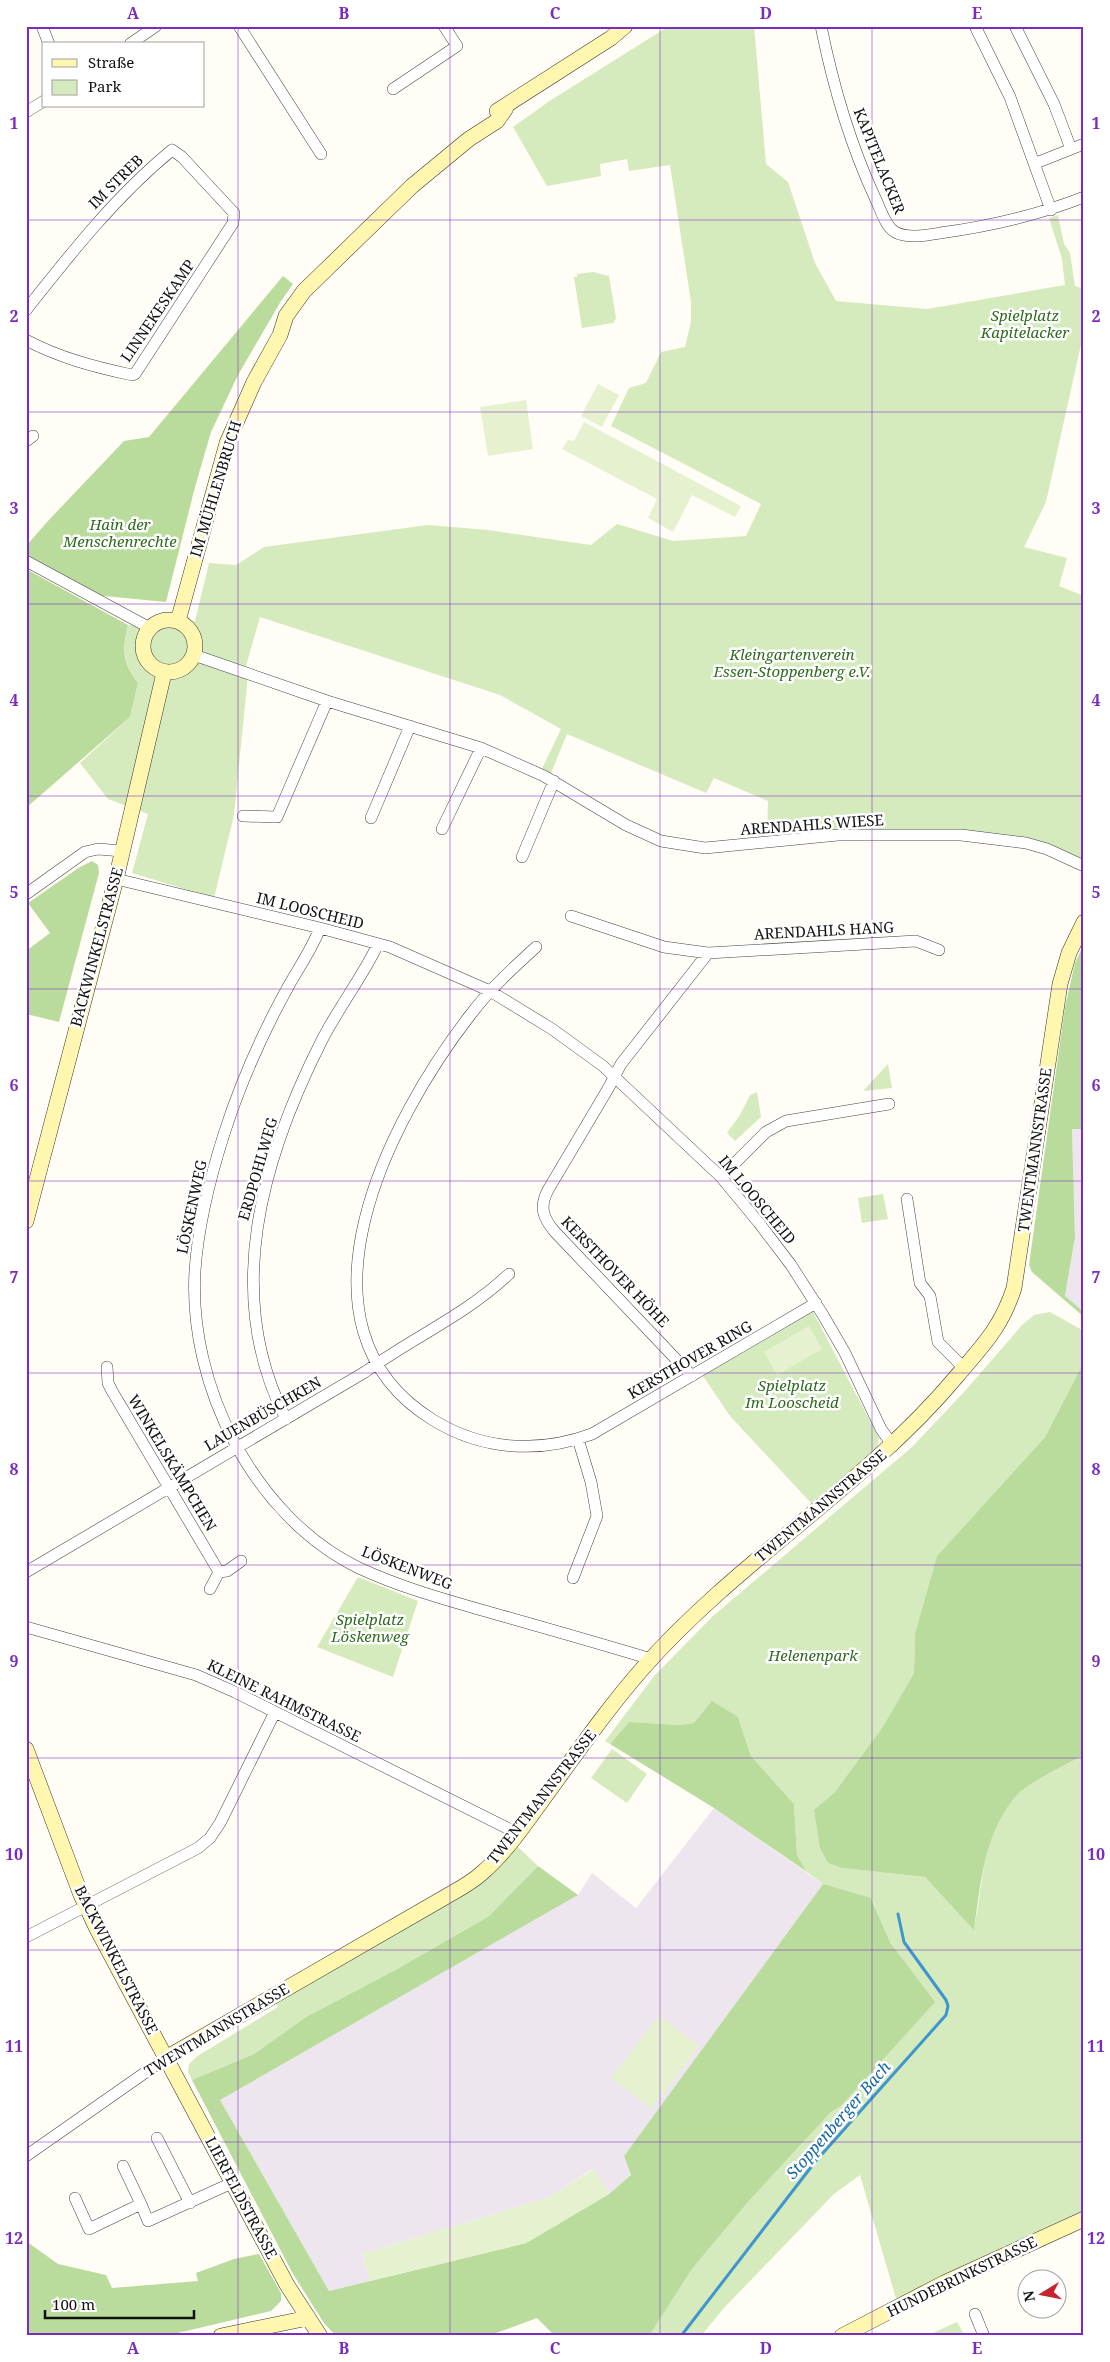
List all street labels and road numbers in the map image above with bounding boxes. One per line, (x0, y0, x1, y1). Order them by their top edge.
street label: KAPITELACKER (850, 105, 910, 217)
street label: IM STREB (84, 150, 147, 213)
street label: LINNEKESKAMP (116, 255, 199, 365)
street label: IM MÜHLENBRUCH (185, 418, 245, 559)
street label: ARENDAHLS WIESE (740, 809, 884, 839)
street label: BACKWINKELSTRASSE (65, 865, 127, 1029)
street label: IM LOOSCHEID (254, 887, 366, 933)
street label: ARENDAHLS HANG (753, 916, 895, 944)
street label: TWENTMANNSTRASSE (1013, 1066, 1055, 1233)
street label: ERDPOHLWEG (233, 1114, 281, 1223)
street label: IM LOOSCHEID (715, 1151, 801, 1248)
street label: LÖSKENWEG (171, 1158, 211, 1256)
street label: KERSTHOVER HÖHE (557, 1212, 674, 1331)
street label: KERSTHOVER RING (624, 1315, 755, 1403)
street label: LAUENBÜSCHKEN (200, 1371, 325, 1455)
street label: WINKELSKÄMPCHEN (124, 1390, 222, 1535)
street label: TWENTMANNSTRASSE (751, 1444, 890, 1566)
street label: LÖSKENWEG (359, 1541, 456, 1594)
street label: KLEINE RAHMSTRASSE (204, 1654, 365, 1746)
street label: TWENTMANNSTRASSE (482, 1725, 600, 1868)
street label: BACKWINKELSTRASSE (71, 1882, 163, 2037)
street label: TWENTMANNSTRASSE (140, 1978, 293, 2080)
street label: LIERFELDSTRASSE (201, 2133, 283, 2262)
street label: HUNDEBRINKSTRASSE (884, 2233, 1040, 2321)

